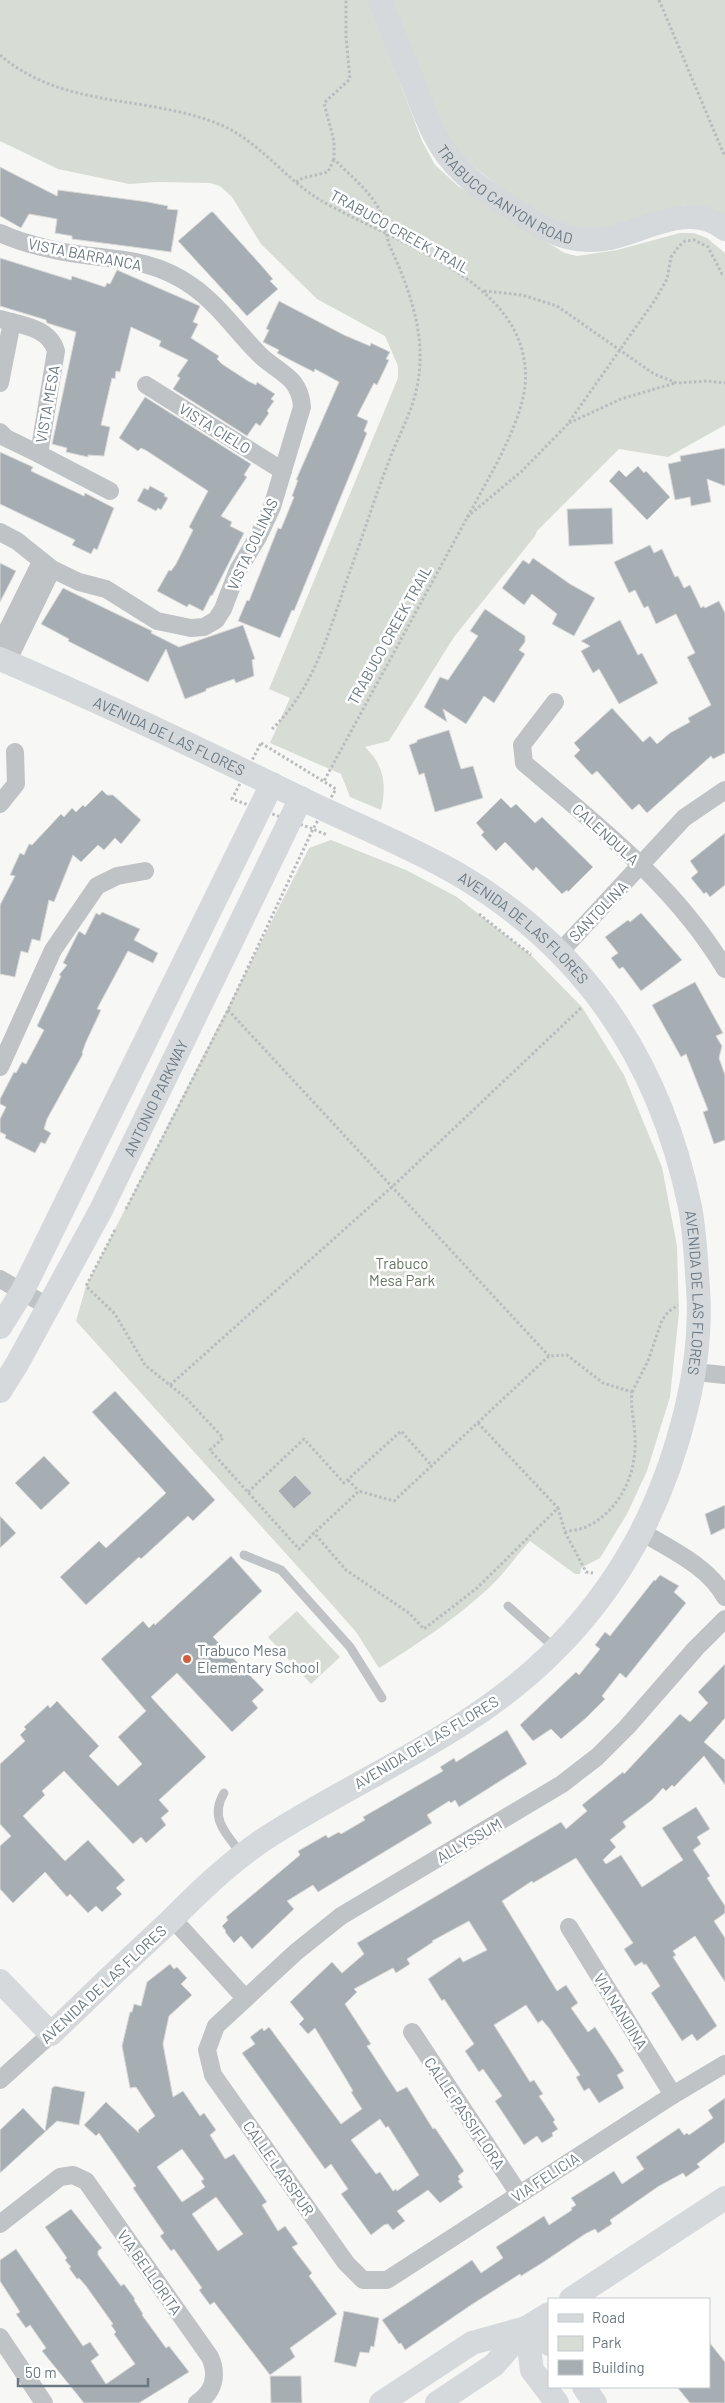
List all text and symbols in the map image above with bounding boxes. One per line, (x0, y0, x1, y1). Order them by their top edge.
street label: TRABUCO CANYON ROAD (433, 141, 575, 247)
street label: TRABUCO CREEK TRAIL (327, 185, 473, 277)
street label: VISTA BARRANCA (27, 234, 143, 274)
street label: VISTA MESA (31, 364, 63, 444)
street label: VISTA CIELO (176, 399, 254, 457)
street label: VISTA COLINAS (223, 495, 281, 593)
street label: TRABUCO CREEK TRAIL (343, 562, 435, 708)
street label: AVENIDA DE LAS FLORES (91, 692, 248, 779)
street label: CALENDULA (569, 800, 643, 868)
street label: AVENIDA DE LAS FLORES (455, 868, 593, 987)
street label: SANTOLINA (565, 877, 631, 945)
street label: ANTONIO PARKWAY (120, 1037, 191, 1159)
street label: AVENIDA DE LAS FLORES (682, 1209, 708, 1377)
park label: Trabuco Mesa Park (369, 1254, 435, 1289)
place label: Trabuco Mesa Elementary School (197, 1641, 319, 1676)
marker: Trabuco Mesa Elementary School (181, 1653, 193, 1665)
street label: AVENIDA DE LAS FLORES (351, 1692, 501, 1792)
street label: ALLYSSUM (433, 1814, 505, 1866)
street label: AVENIDA DE LAS FLORES (36, 1921, 170, 2047)
street label: VIA NANDINA (590, 1970, 652, 2052)
street label: CALLE PASSIFLORA (421, 2054, 509, 2172)
street label: CALLE LARSPUR (240, 2117, 318, 2219)
street label: VIA FELICIA (508, 2149, 582, 2205)
street label: VIA BELLORITA (114, 2226, 186, 2318)
legend (548, 2298, 710, 2388)
text: Road (592, 2308, 625, 2326)
text: Park (592, 2333, 622, 2351)
scale bar (18, 2356, 148, 2388)
text: Building (592, 2358, 645, 2376)
text: 50 m (25, 2363, 57, 2381)

